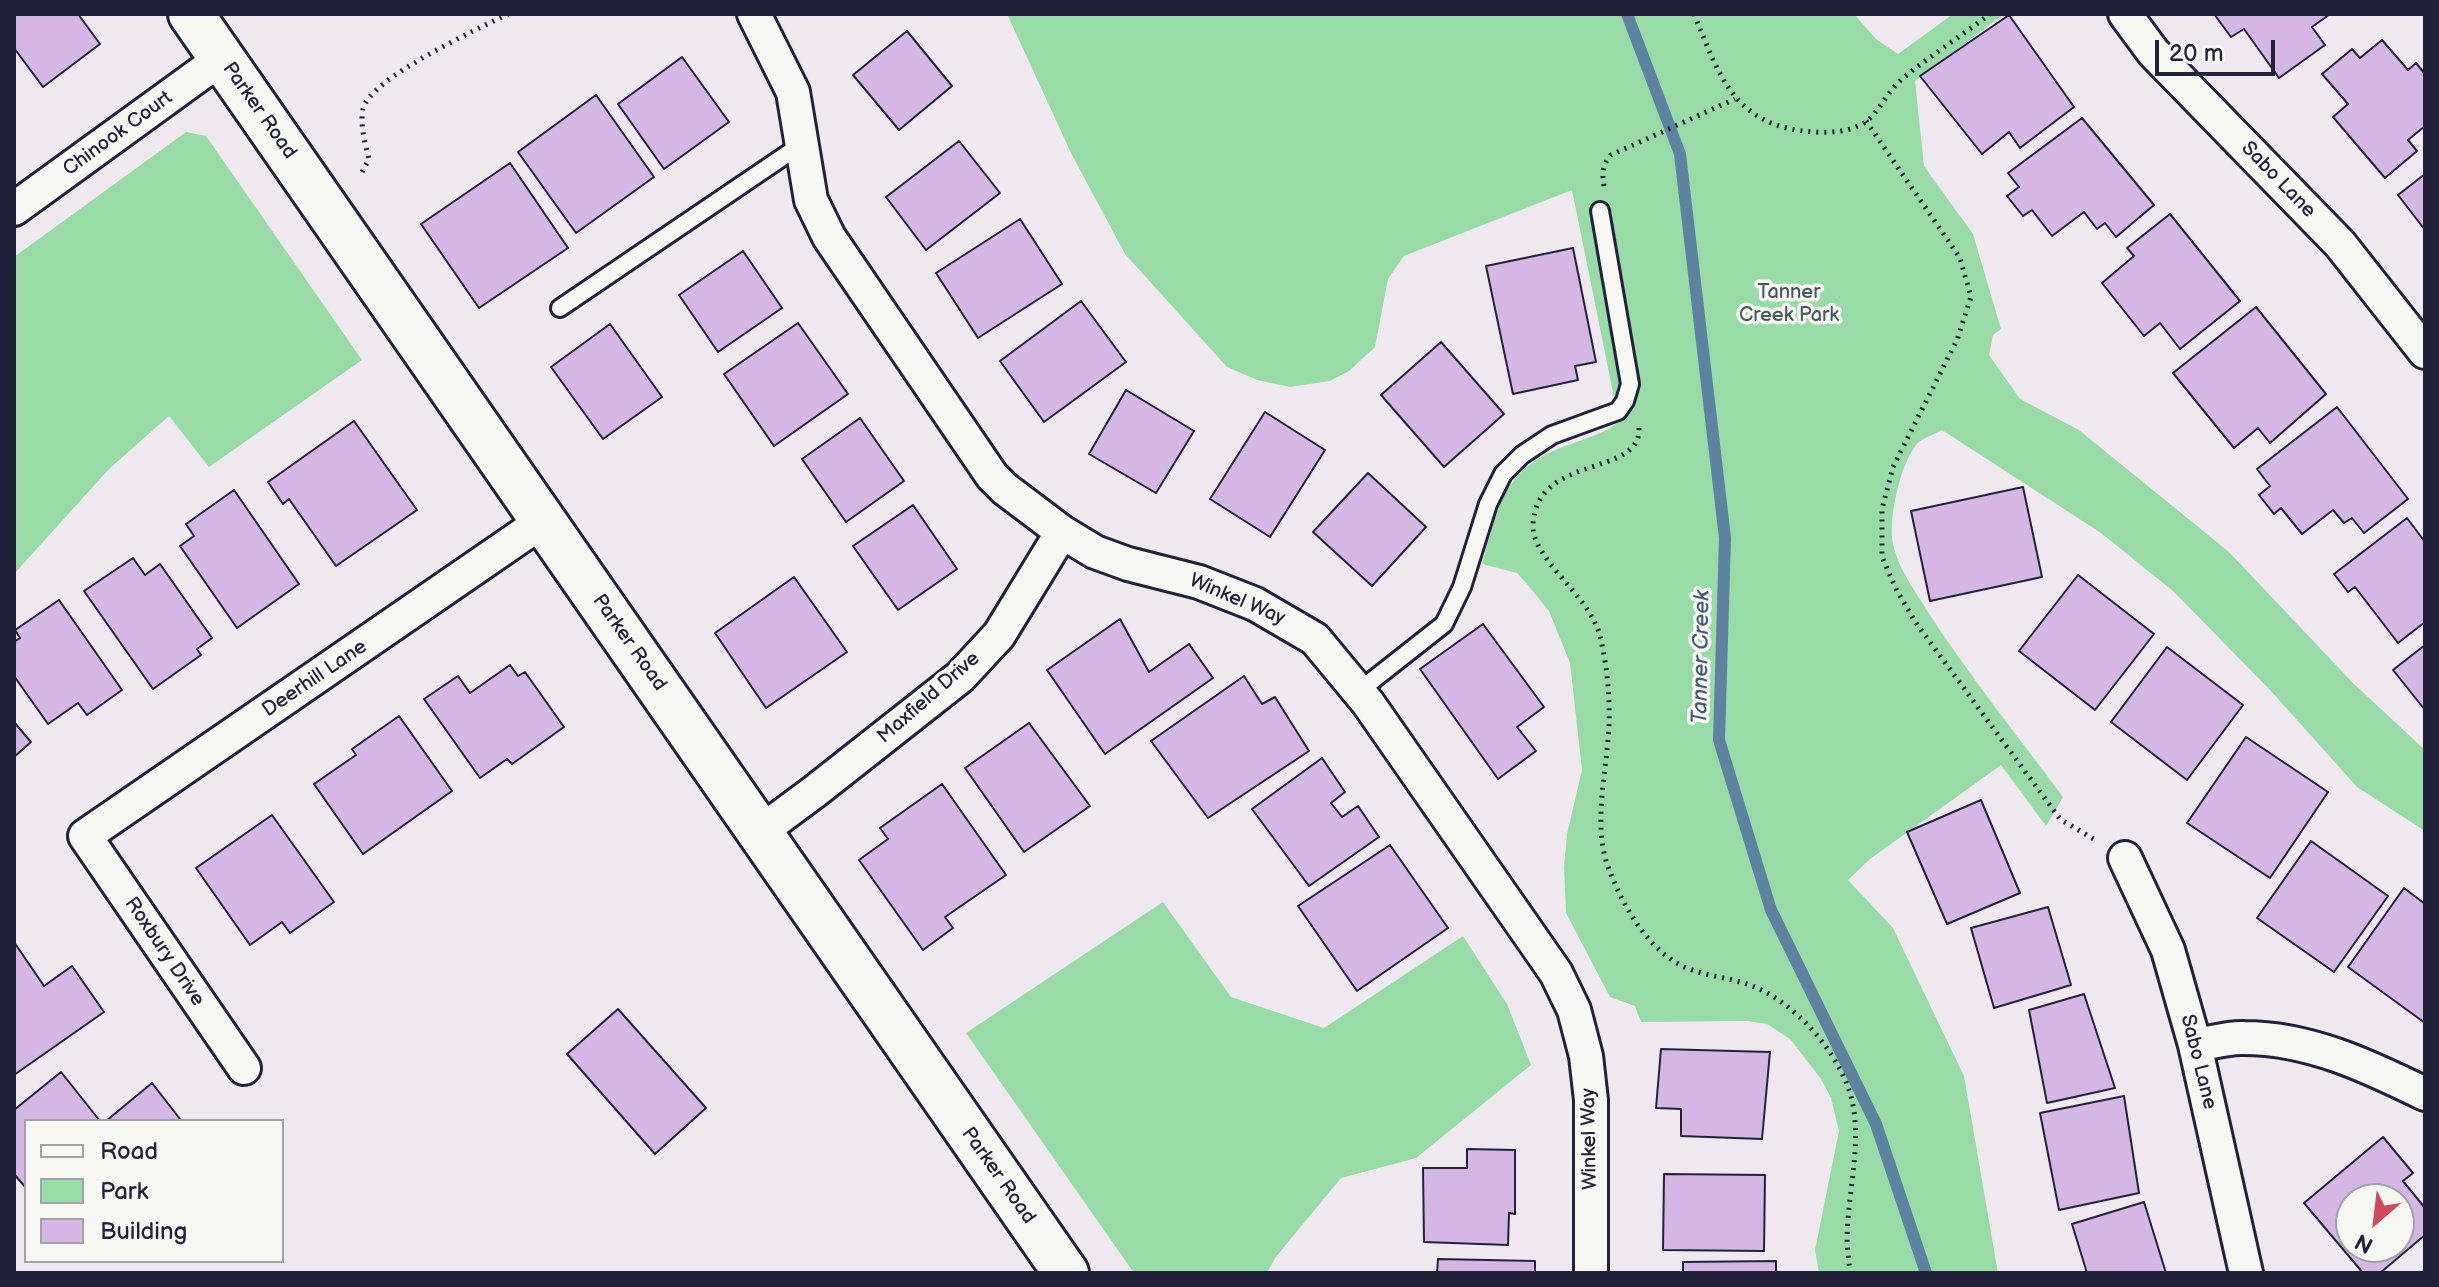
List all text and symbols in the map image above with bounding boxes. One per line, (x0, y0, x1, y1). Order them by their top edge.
scale bar (2159, 24, 2279, 74)
text: 20 m (2169, 39, 2224, 68)
street label: Parker Road (217, 58, 301, 164)
street label: Chinook Court (59, 86, 177, 182)
street label: Sabo Lane (2236, 137, 2320, 223)
park label: Tanner Creek Park (1739, 281, 1839, 328)
street label: Winkel Way (1185, 569, 1289, 631)
street label: Parker Road (587, 590, 671, 696)
water label: Tanner Creek (1688, 590, 1716, 724)
street label: Deerhill Lane (258, 635, 372, 723)
street label: Maxfield Drive (873, 647, 985, 749)
street label: Roxbury Drive (119, 893, 209, 1011)
street label: Sabo Lane (2175, 1012, 2221, 1112)
street label: Winkel Way (1577, 1088, 1603, 1190)
legend (24, 1119, 284, 1263)
street label: Parker Road (956, 1123, 1040, 1229)
text: Road (100, 1137, 158, 1166)
text: Park (100, 1177, 148, 1206)
north arrow (2335, 1183, 2415, 1263)
text: Building (100, 1217, 187, 1246)
text: N (2351, 1227, 2378, 1259)

